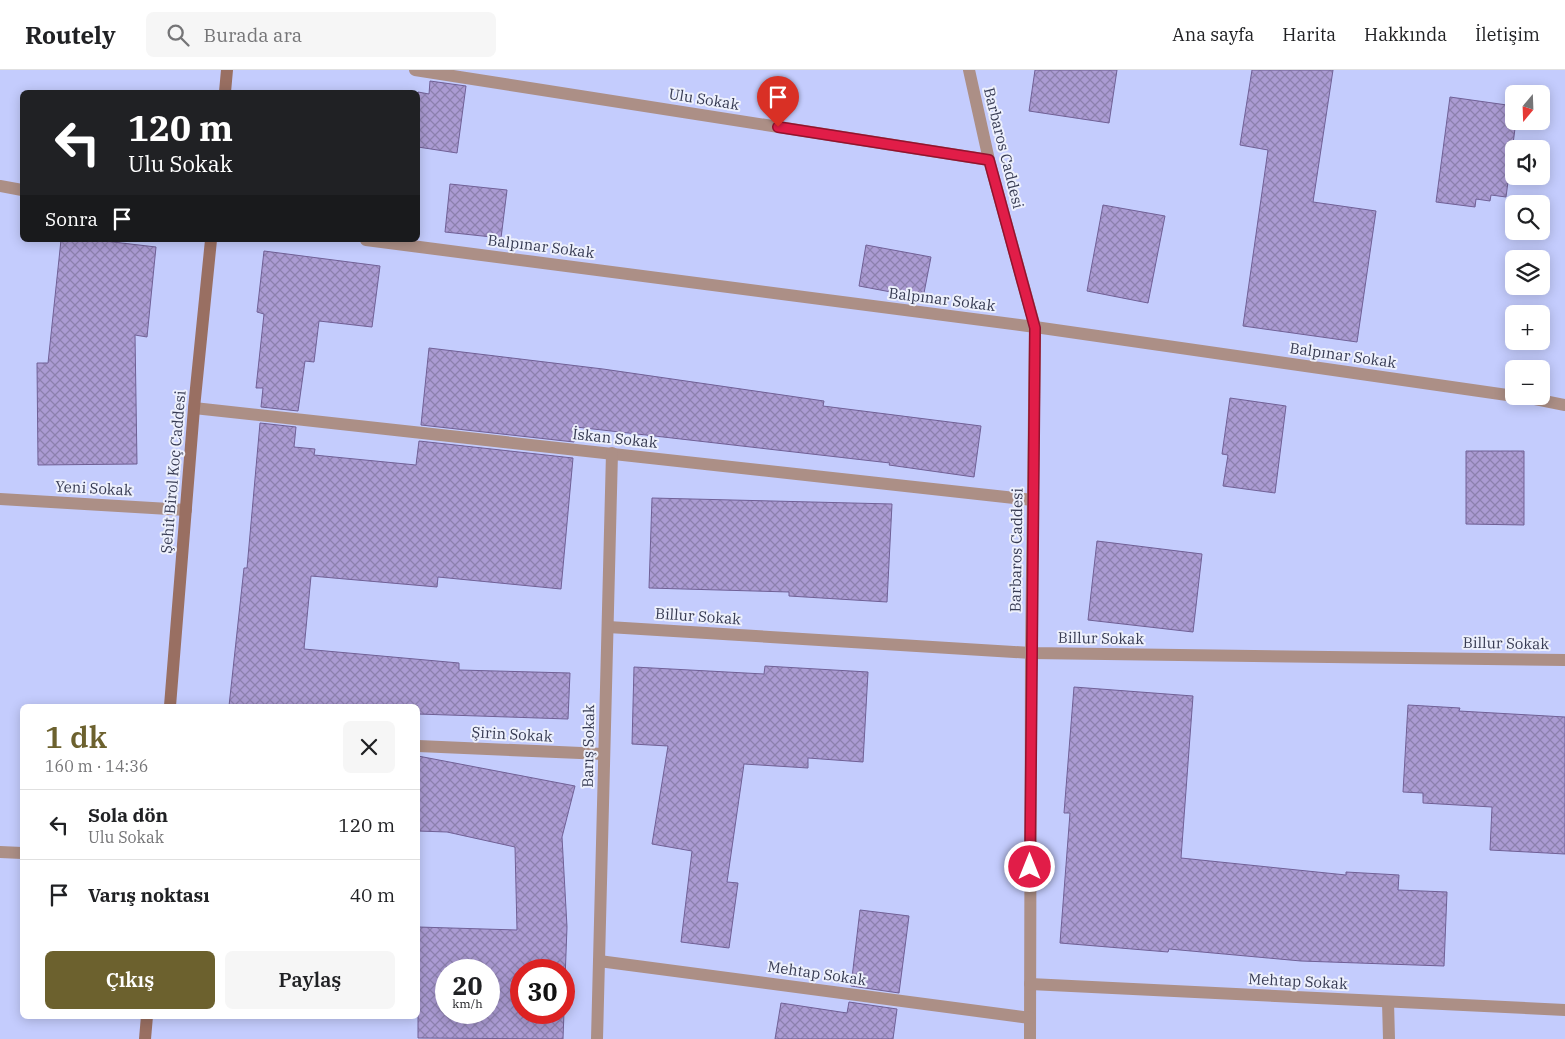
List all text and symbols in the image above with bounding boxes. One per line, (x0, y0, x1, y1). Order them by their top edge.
search box (146, 12, 496, 57)
text: Routely (25, 19, 116, 51)
icon: search (164, 21, 192, 49)
text: Burada ara (204, 23, 302, 47)
text: Ana sayfa (1172, 23, 1254, 46)
text: Harita (1282, 23, 1336, 46)
text: Hakkında (1364, 23, 1447, 46)
text: İletişim (1475, 23, 1540, 46)
pin (757, 76, 799, 127)
icon: arrive (764, 83, 792, 111)
street label: Ulu Sokak (667, 84, 741, 114)
street label: Barbaros Caddesi (980, 85, 1028, 211)
north arrow (1505, 85, 1550, 130)
map controls (1505, 85, 1550, 405)
text: 120 m (128, 105, 233, 151)
icon: left (45, 110, 110, 175)
button: sound (1505, 140, 1550, 185)
text: Ulu Sokak (128, 149, 233, 178)
button: search (1505, 195, 1550, 240)
icon: arrive (108, 205, 136, 233)
text: Sonra (45, 207, 98, 231)
street label: Balpınar Sokak (486, 230, 596, 262)
button: layers (1505, 250, 1550, 295)
street label: Balpınar Sokak (887, 283, 997, 315)
button: + (1505, 305, 1550, 350)
street label: Balpınar Sokak (1288, 338, 1398, 372)
button: − (1505, 360, 1550, 405)
street label: Şehit Birol Koç Caddesi (156, 389, 190, 554)
street label: İskan Sokak (571, 424, 659, 452)
street label: Yeni Sokak (55, 476, 133, 500)
street label: Barbaros Caddesi (1005, 487, 1027, 612)
street label: Billur Sokak (654, 604, 742, 628)
street label: Billur Sokak (1058, 628, 1144, 648)
street label: Billur Sokak (1463, 633, 1549, 653)
street label: Barış Sokak (578, 704, 598, 788)
text: 1 dk (45, 717, 107, 756)
button: close (343, 721, 395, 773)
street label: Şirin Sokak (471, 722, 553, 746)
text: 160 m · 14:36 (45, 756, 148, 776)
text: Sola dön (88, 803, 168, 827)
icon: left (45, 811, 73, 839)
text: 120 m (338, 813, 395, 837)
text: Ulu Sokak (88, 827, 164, 847)
position arrow (1003, 840, 1055, 892)
icon: arrive (45, 881, 73, 909)
text: Varış noktası (88, 883, 210, 907)
text: 40 m (350, 883, 395, 907)
button: Çıkış (45, 951, 215, 1009)
button: Paylaş (225, 951, 395, 1009)
street label: Mehtap Sokak (766, 957, 868, 989)
speed limit sign: 30 (510, 959, 575, 1024)
text: 20 (452, 969, 483, 1002)
street label: Mehtap Sokak (1248, 969, 1348, 993)
text: km/h (452, 996, 483, 1011)

